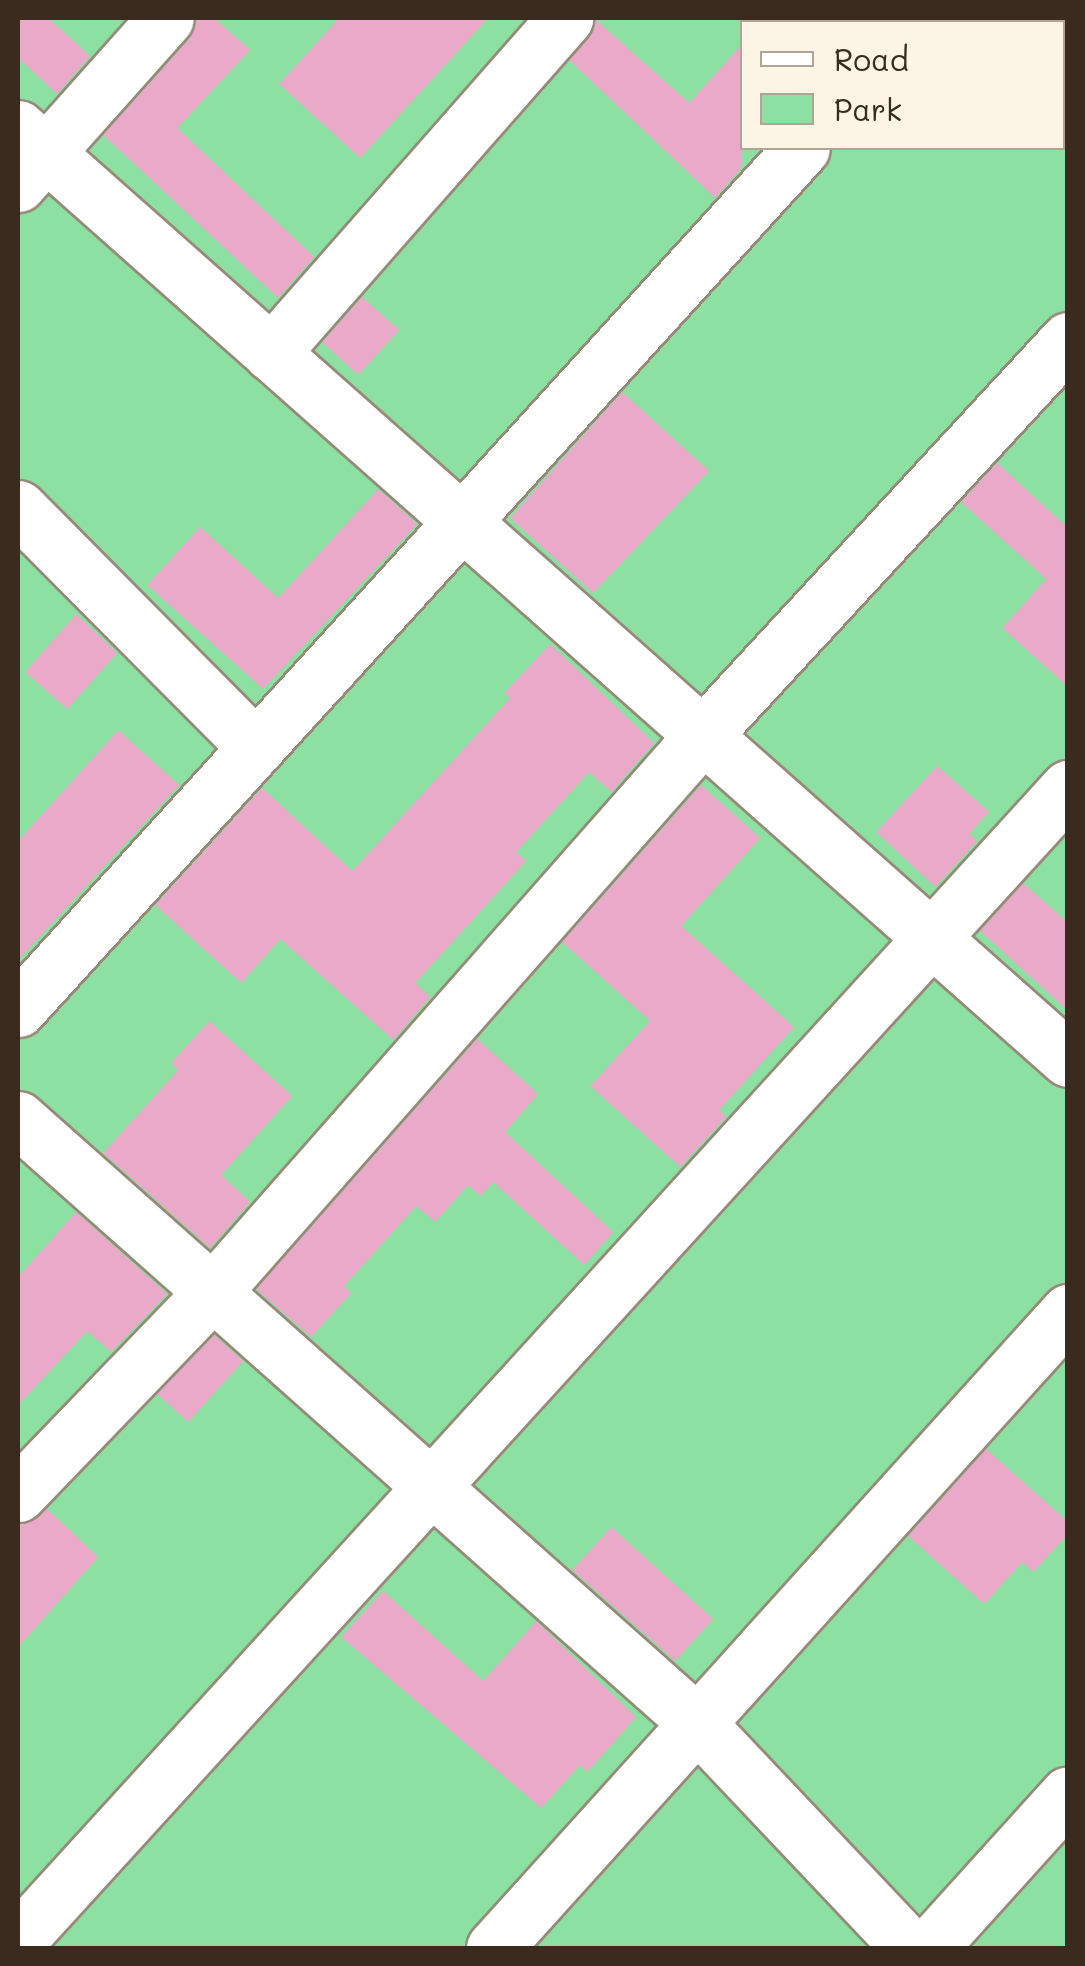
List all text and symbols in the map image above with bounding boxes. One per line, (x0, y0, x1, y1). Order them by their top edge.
legend (740, 20, 1065, 150)
text: Road (834, 39, 909, 79)
text: Park (834, 89, 902, 129)

